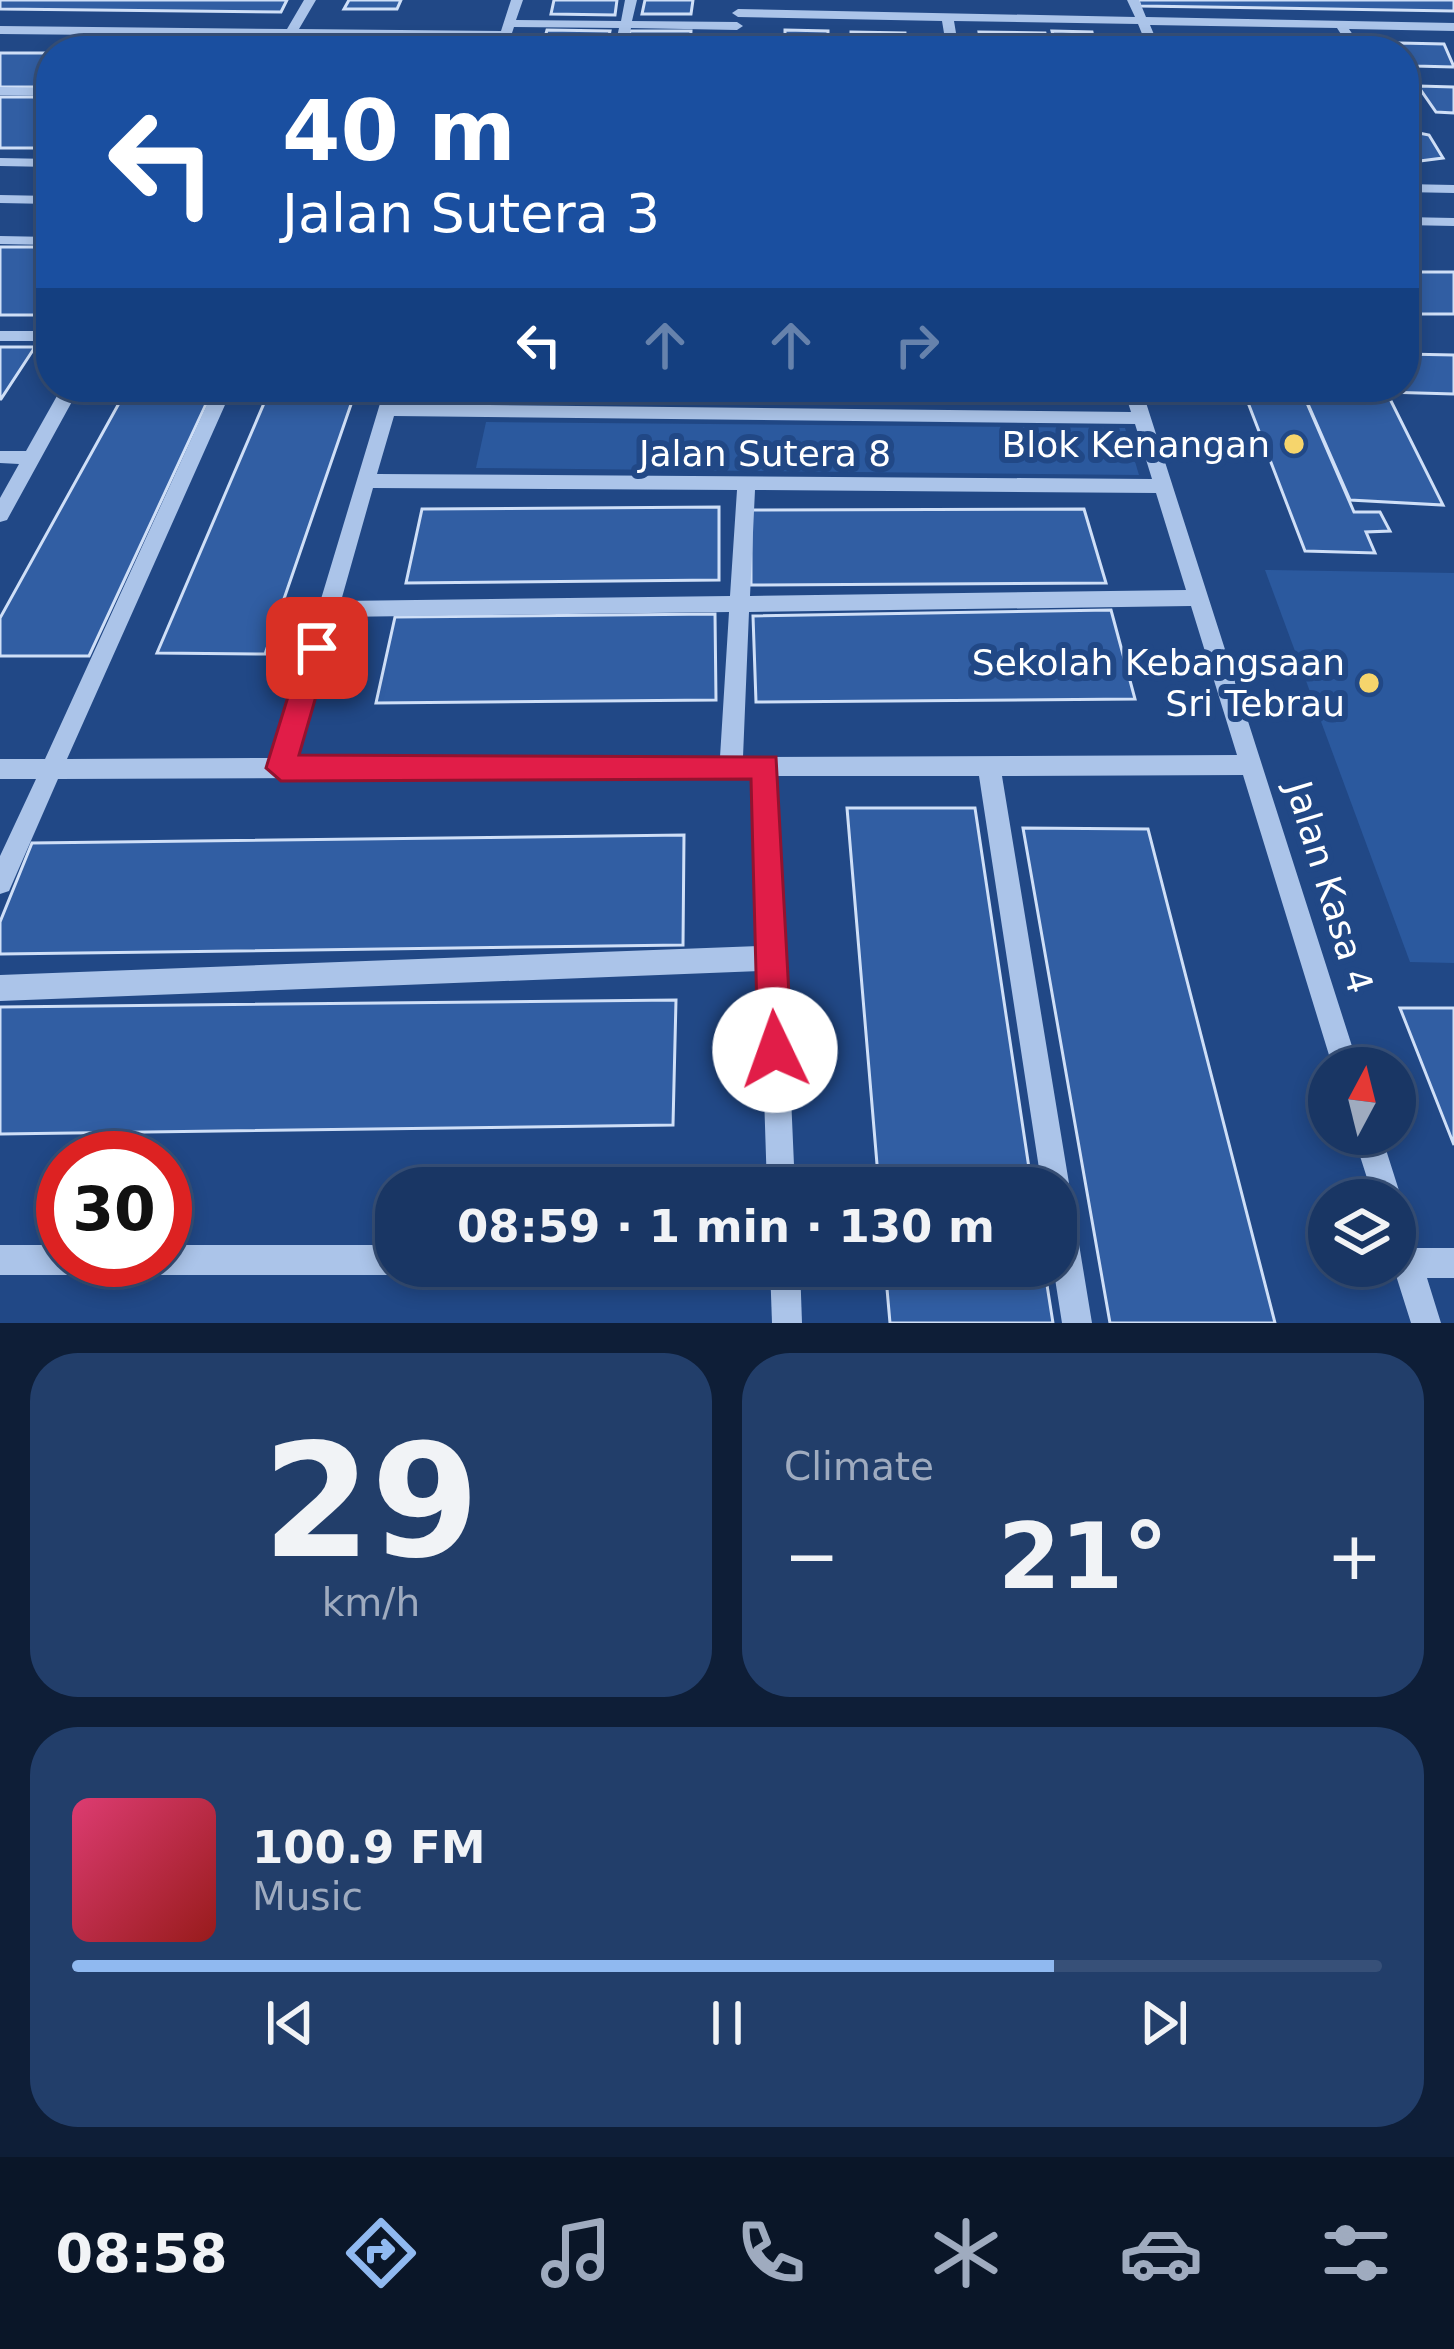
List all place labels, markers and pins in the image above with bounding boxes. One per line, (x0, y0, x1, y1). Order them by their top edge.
place label: Blok Kenangan (1002, 424, 1270, 465)
marker: Blok Kenangan (1281, 431, 1307, 457)
pin (266, 597, 368, 699)
place label: Sekolah Kebangsaan Sri Tebrau (972, 642, 1345, 724)
marker: Sekolah Kebangsaan Sri Tebrau (1356, 670, 1382, 696)

